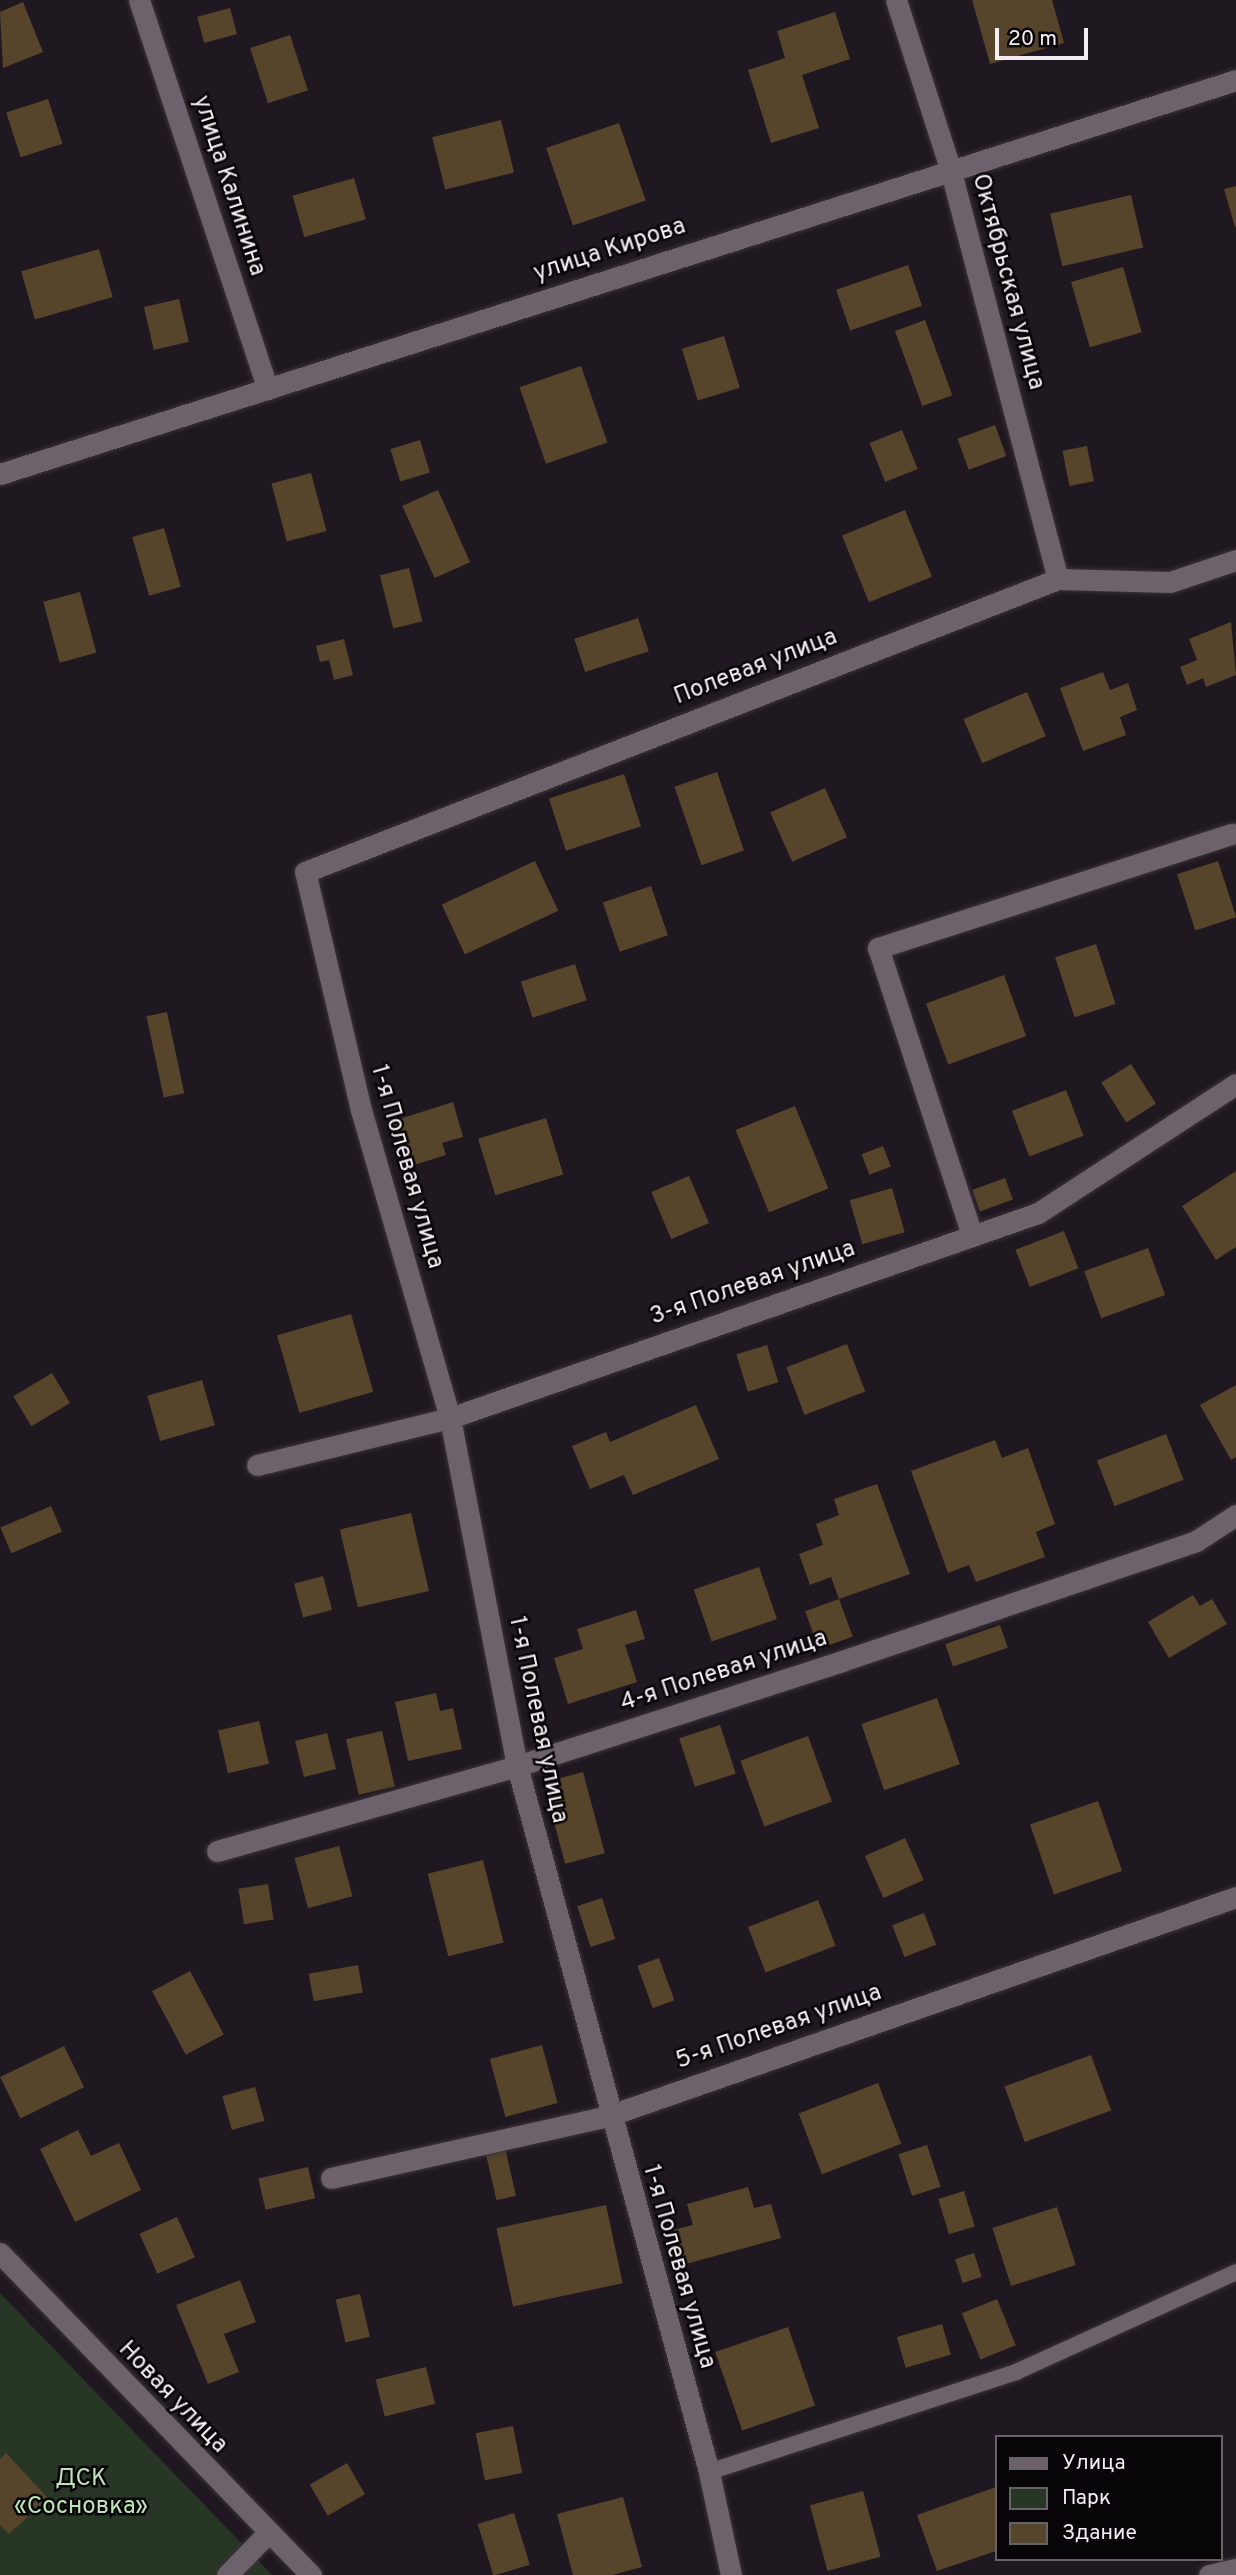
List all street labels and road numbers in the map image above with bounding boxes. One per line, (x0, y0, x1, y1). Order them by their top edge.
street label: улица Калинина (185, 92, 271, 280)
street label: Октябрьская улица (964, 171, 1050, 393)
street label: улица Кирова (530, 213, 690, 289)
street label: Полевая улица (670, 624, 842, 712)
street label: 1-я Полевая улица (363, 1062, 449, 1272)
street label: 3-я Полевая улица (647, 1235, 859, 1333)
street label: 1-я Полевая улица (501, 1614, 573, 1826)
street label: 4-я Полевая улица (617, 1625, 831, 1719)
street label: 5-я Полевая улица (672, 1979, 886, 2077)
street label: 1-я Полевая улица (635, 2162, 721, 2372)
street label: Новая улица (111, 2336, 233, 2460)

